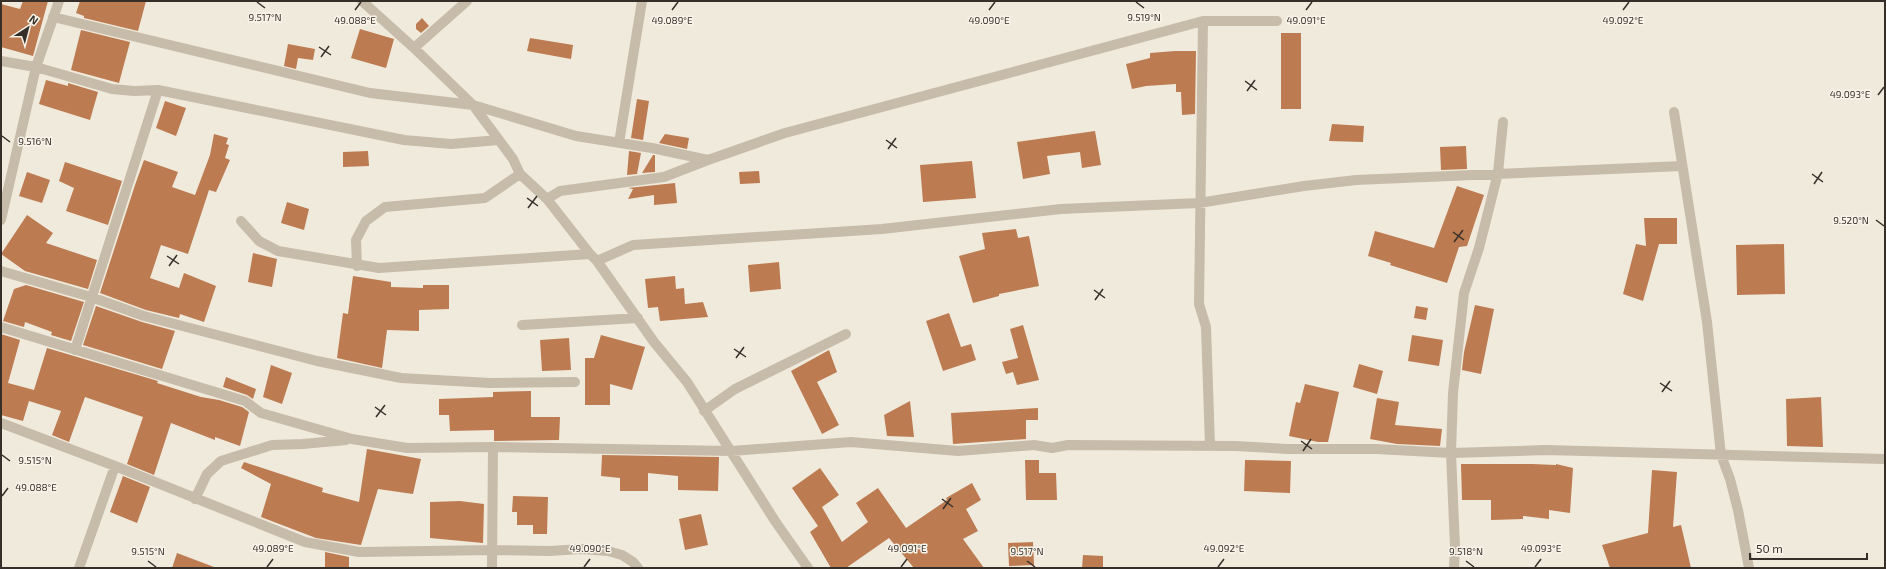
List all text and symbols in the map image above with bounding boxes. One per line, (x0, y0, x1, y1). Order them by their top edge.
north arrow (8, 8, 48, 48)
text: 9.517°N (248, 11, 282, 23)
text: 9.519°N (1127, 11, 1161, 23)
text: N (27, 12, 41, 27)
text: 49.088°E (334, 14, 376, 26)
text: 49.089°E (651, 14, 693, 26)
text: 49.090°E (968, 14, 1010, 26)
text: 49.091°E (1286, 14, 1326, 26)
text: 49.092°E (1603, 14, 1644, 26)
text: 49.093°E (1830, 88, 1871, 100)
text: 9.516°N (18, 135, 52, 147)
text: 9.520°N (1833, 214, 1869, 226)
text: 9.515°N (18, 454, 52, 466)
text: 49.088°E (15, 481, 57, 493)
scale bar (1750, 535, 1867, 561)
text: 50 m (1756, 541, 1783, 555)
text: 49.089°E (252, 542, 294, 554)
text: 49.090°E (569, 542, 611, 554)
text: 49.091°E (887, 542, 927, 554)
text: 49.092°E (1204, 542, 1245, 554)
text: 49.093°E (1521, 542, 1562, 554)
text: 9.515°N (131, 545, 165, 557)
text: 9.517°N (1010, 545, 1044, 557)
text: 9.518°N (1449, 545, 1483, 557)

